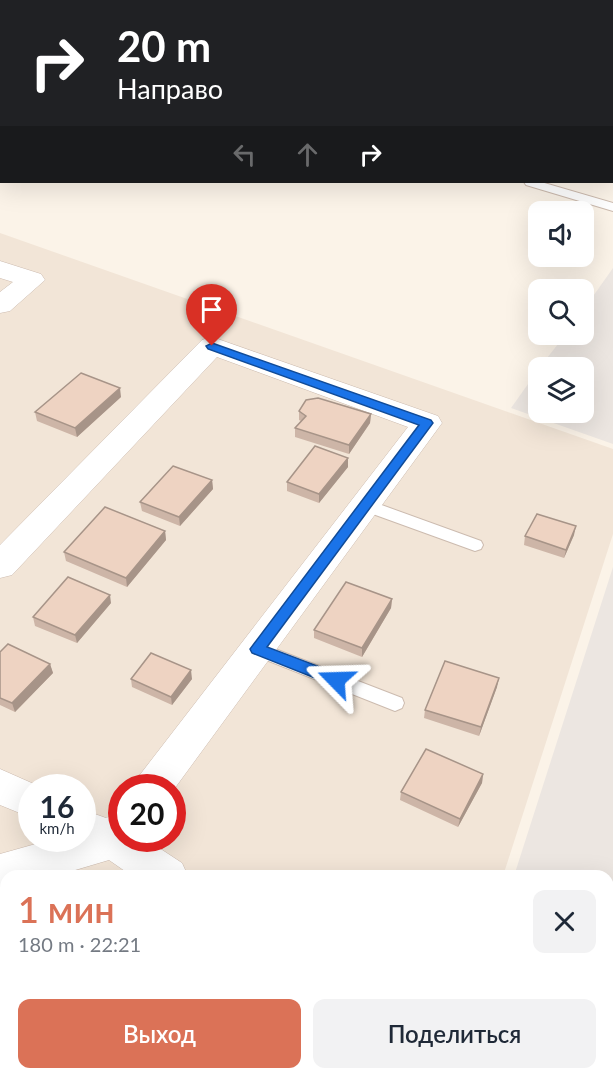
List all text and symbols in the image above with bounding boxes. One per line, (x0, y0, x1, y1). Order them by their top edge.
text: 20 m (117, 21, 211, 71)
icon: right (18, 24, 96, 102)
text: Направо (117, 72, 223, 105)
icon: left (228, 138, 261, 171)
icon: ahead (291, 138, 324, 171)
icon: right (354, 138, 387, 171)
map controls (528, 201, 594, 423)
button: sound (528, 201, 594, 267)
button: search (528, 279, 594, 345)
pin (186, 284, 237, 346)
icon: arrive (195, 293, 228, 326)
button: layers (528, 357, 594, 423)
position arrow (304, 648, 368, 712)
speed limit sign: 20 (108, 774, 186, 852)
text: 16 (40, 788, 74, 824)
text: km/h (39, 819, 75, 837)
text: 1 мин (18, 887, 115, 931)
button: close (533, 890, 596, 953)
text: 180 m · 22:21 (18, 932, 141, 956)
button: Выход (18, 999, 301, 1068)
button: Поделиться (313, 999, 596, 1068)

